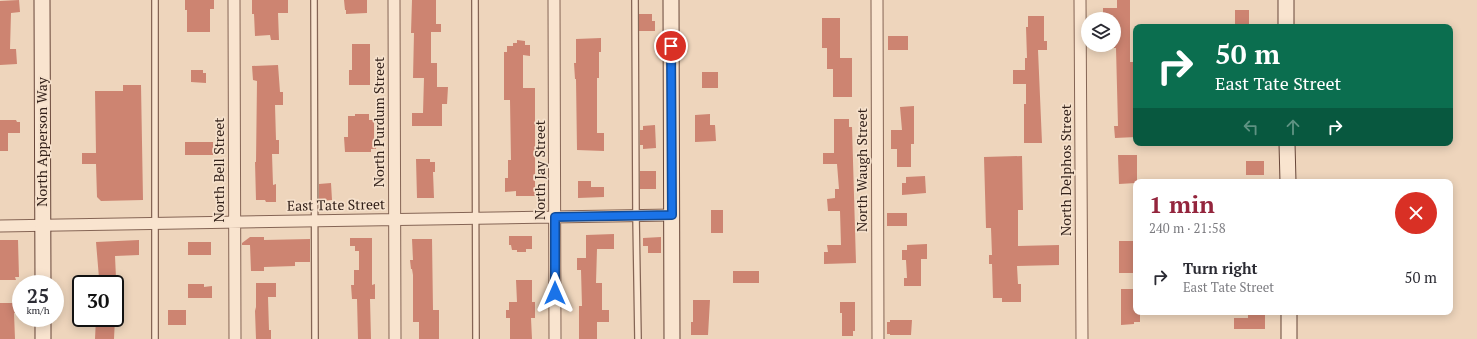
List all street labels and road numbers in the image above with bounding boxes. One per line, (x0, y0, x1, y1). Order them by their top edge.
street label: North Purdum Street (369, 56, 388, 187)
street label: North Apperson Way (32, 76, 51, 207)
street label: North Delphos Street (1056, 103, 1075, 236)
street label: North Waugh Street (852, 107, 871, 232)
street label: North Bell Street (209, 117, 228, 223)
street label: North Jay Street (530, 119, 549, 220)
street label: East Tate Street (287, 194, 386, 215)

